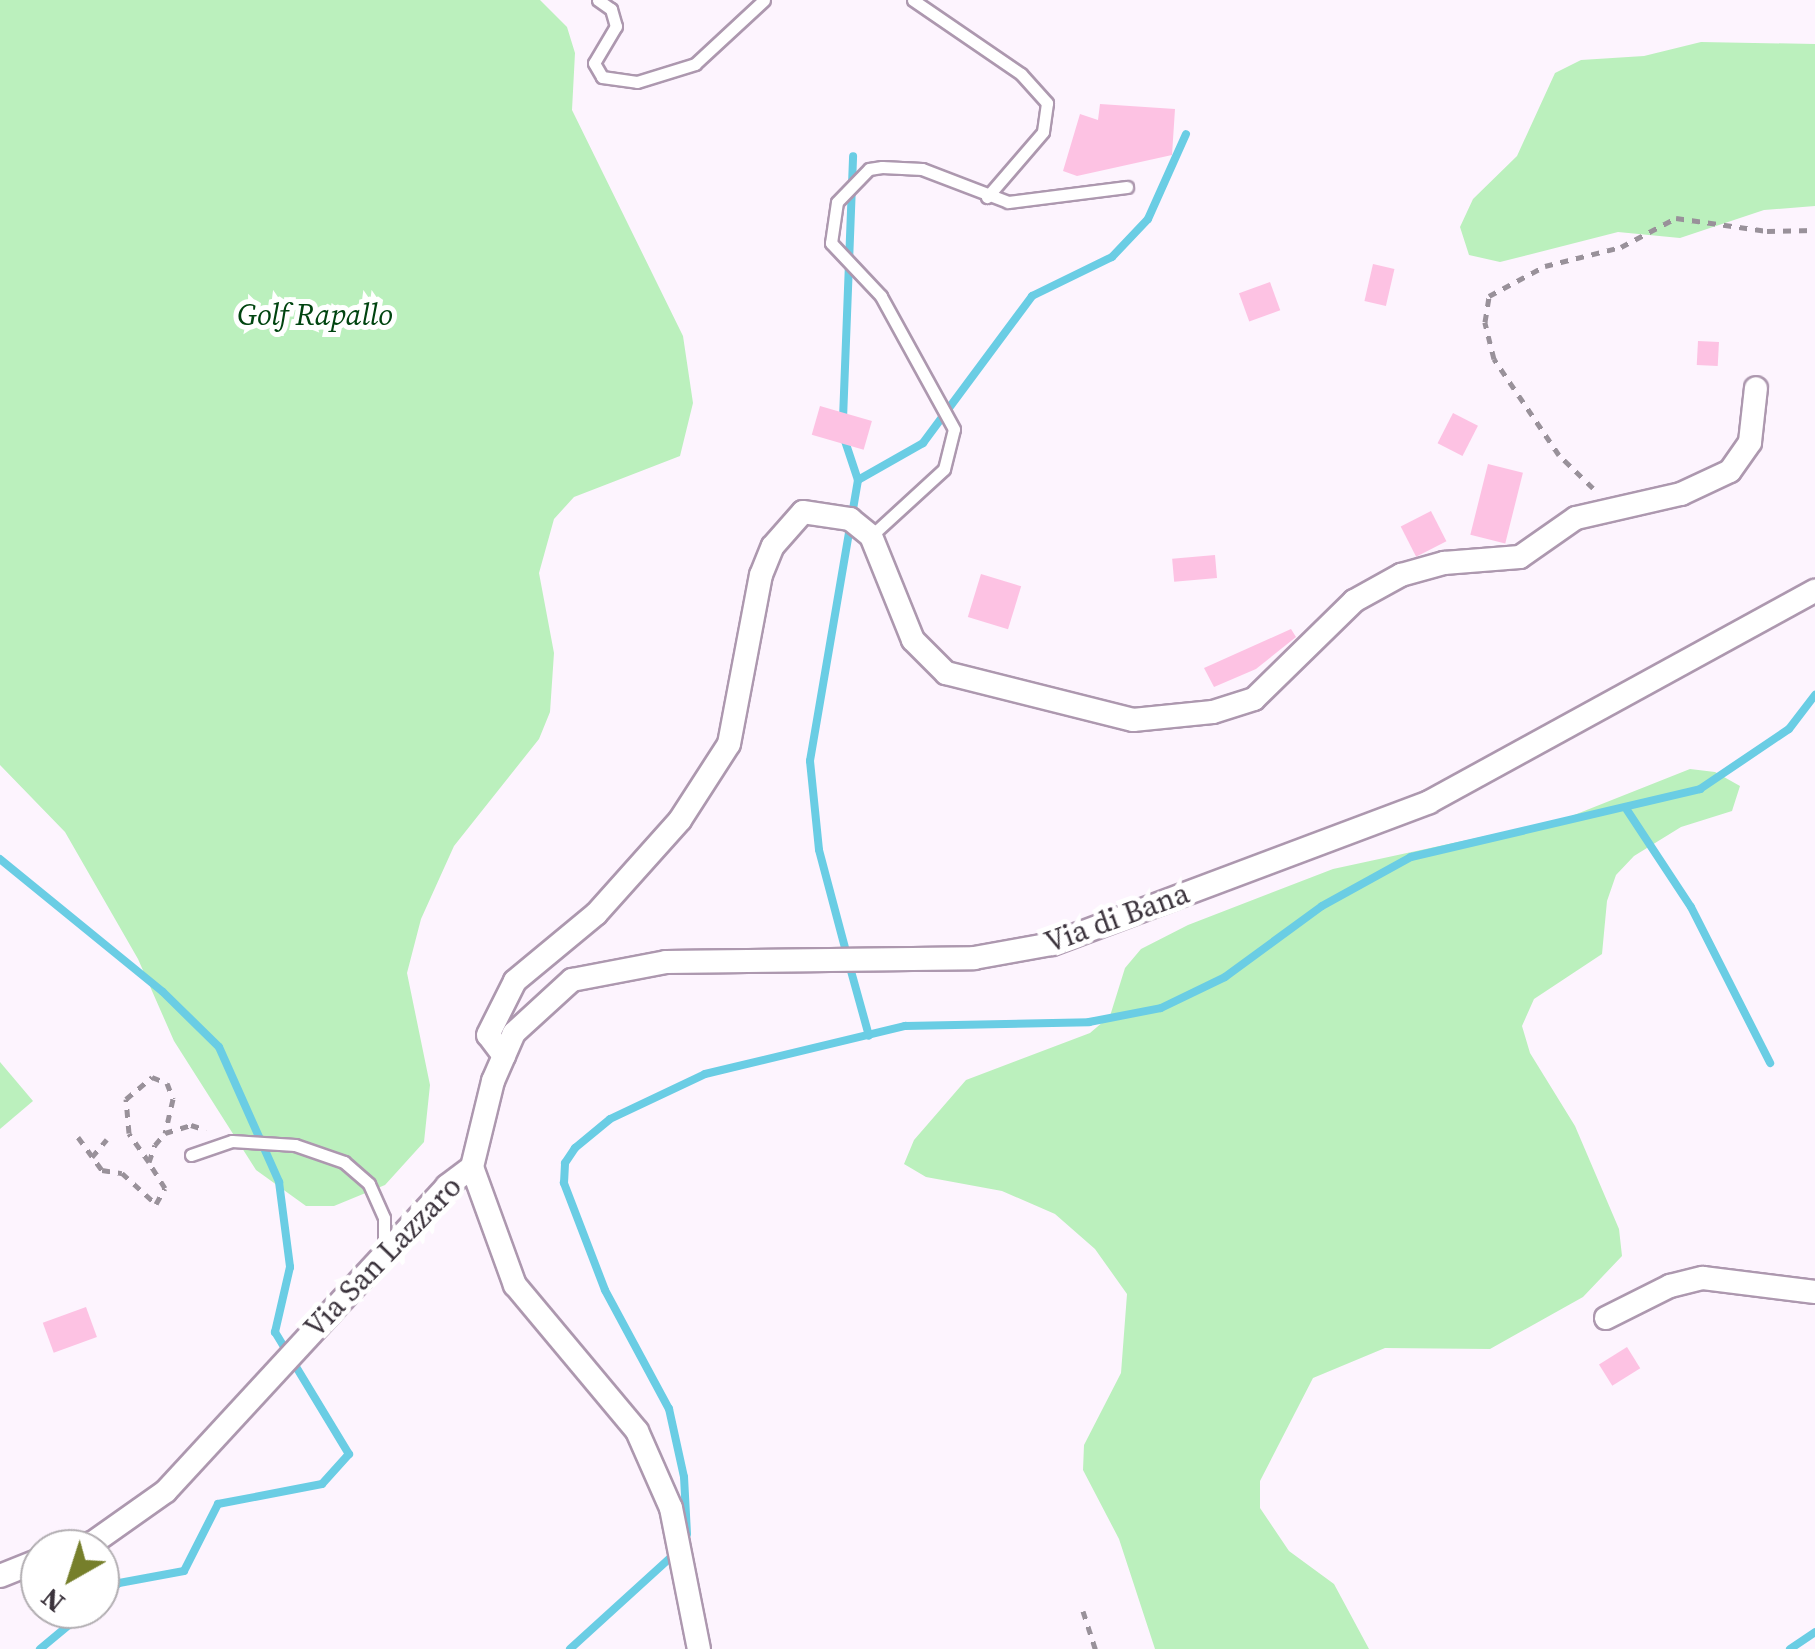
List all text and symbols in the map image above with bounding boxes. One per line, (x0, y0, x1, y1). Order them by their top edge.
park label: Golf Rapallo (237, 297, 393, 333)
street label: Via di Bana (1040, 875, 1194, 961)
street label: Via San Lazzaro (297, 1169, 469, 1345)
north arrow (20, 1529, 120, 1629)
text: N (33, 1580, 72, 1622)

